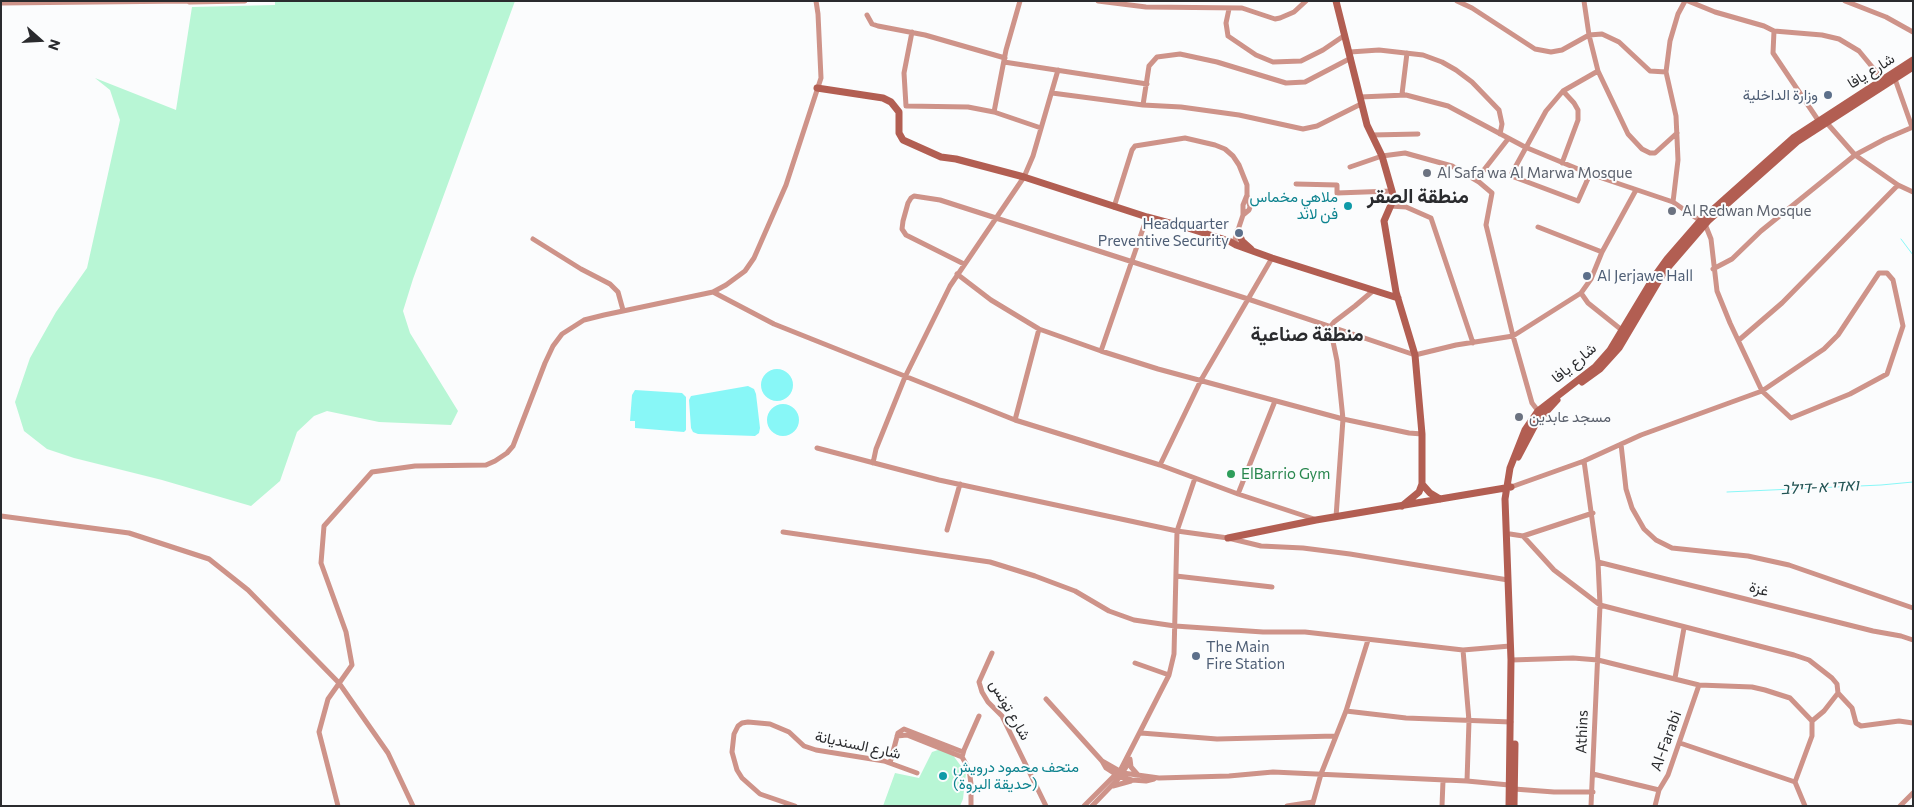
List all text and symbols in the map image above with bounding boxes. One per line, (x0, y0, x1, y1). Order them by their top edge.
north arrow (15, 15, 65, 65)
text: N (45, 37, 64, 53)
street label: شارع يافا (1844, 49, 1898, 93)
place label: وزارة الداخلية (1743, 86, 1818, 104)
marker: وزارة الداخلية (1822, 89, 1834, 101)
place label: Al Safa wa Al Marwa Mosque (1437, 164, 1632, 182)
marker: Al Safa wa Al Marwa Mosque (1421, 167, 1433, 179)
district label: منطقة الصقر (1367, 184, 1469, 208)
place label: ملاهي مخماس فن لاند (1249, 188, 1338, 223)
marker: ملاهي مخماس فن لاند (1342, 200, 1354, 212)
place label: Al Redwan Mosque (1682, 202, 1811, 220)
marker: Al Redwan Mosque (1666, 205, 1678, 217)
place label: Headquarter Preventive Security (1098, 215, 1229, 250)
marker: Headquarter Preventive Security (1233, 227, 1245, 239)
place label: Al Jerjawe Hall (1597, 267, 1693, 285)
marker: Al Jerjawe Hall (1581, 270, 1593, 282)
district label: منطقة صناعية (1250, 322, 1364, 346)
street label: شارع يافا (1548, 339, 1600, 387)
place label: مسجد عابدين (1529, 408, 1611, 426)
marker: مسجد عابدين (1513, 411, 1525, 423)
place label: ElBarrio Gym (1241, 465, 1330, 483)
marker: ElBarrio Gym (1225, 468, 1237, 480)
water label: ואדי א-דילב (1781, 475, 1859, 499)
street label: غزة (1747, 578, 1771, 600)
place label: The Main Fire Station (1206, 638, 1285, 673)
marker: The Main Fire Station (1190, 650, 1202, 662)
street label: شارع تونس (985, 676, 1035, 744)
street label: Al-Farabi (1647, 708, 1685, 774)
street label: Athins (1572, 710, 1592, 754)
street label: شارع السنديانة (813, 727, 903, 763)
place label: متحف محمود درويش (حديقة البروة) (953, 758, 1079, 793)
marker: متحف محمود درويش (حديقة البروة) (937, 770, 949, 782)

